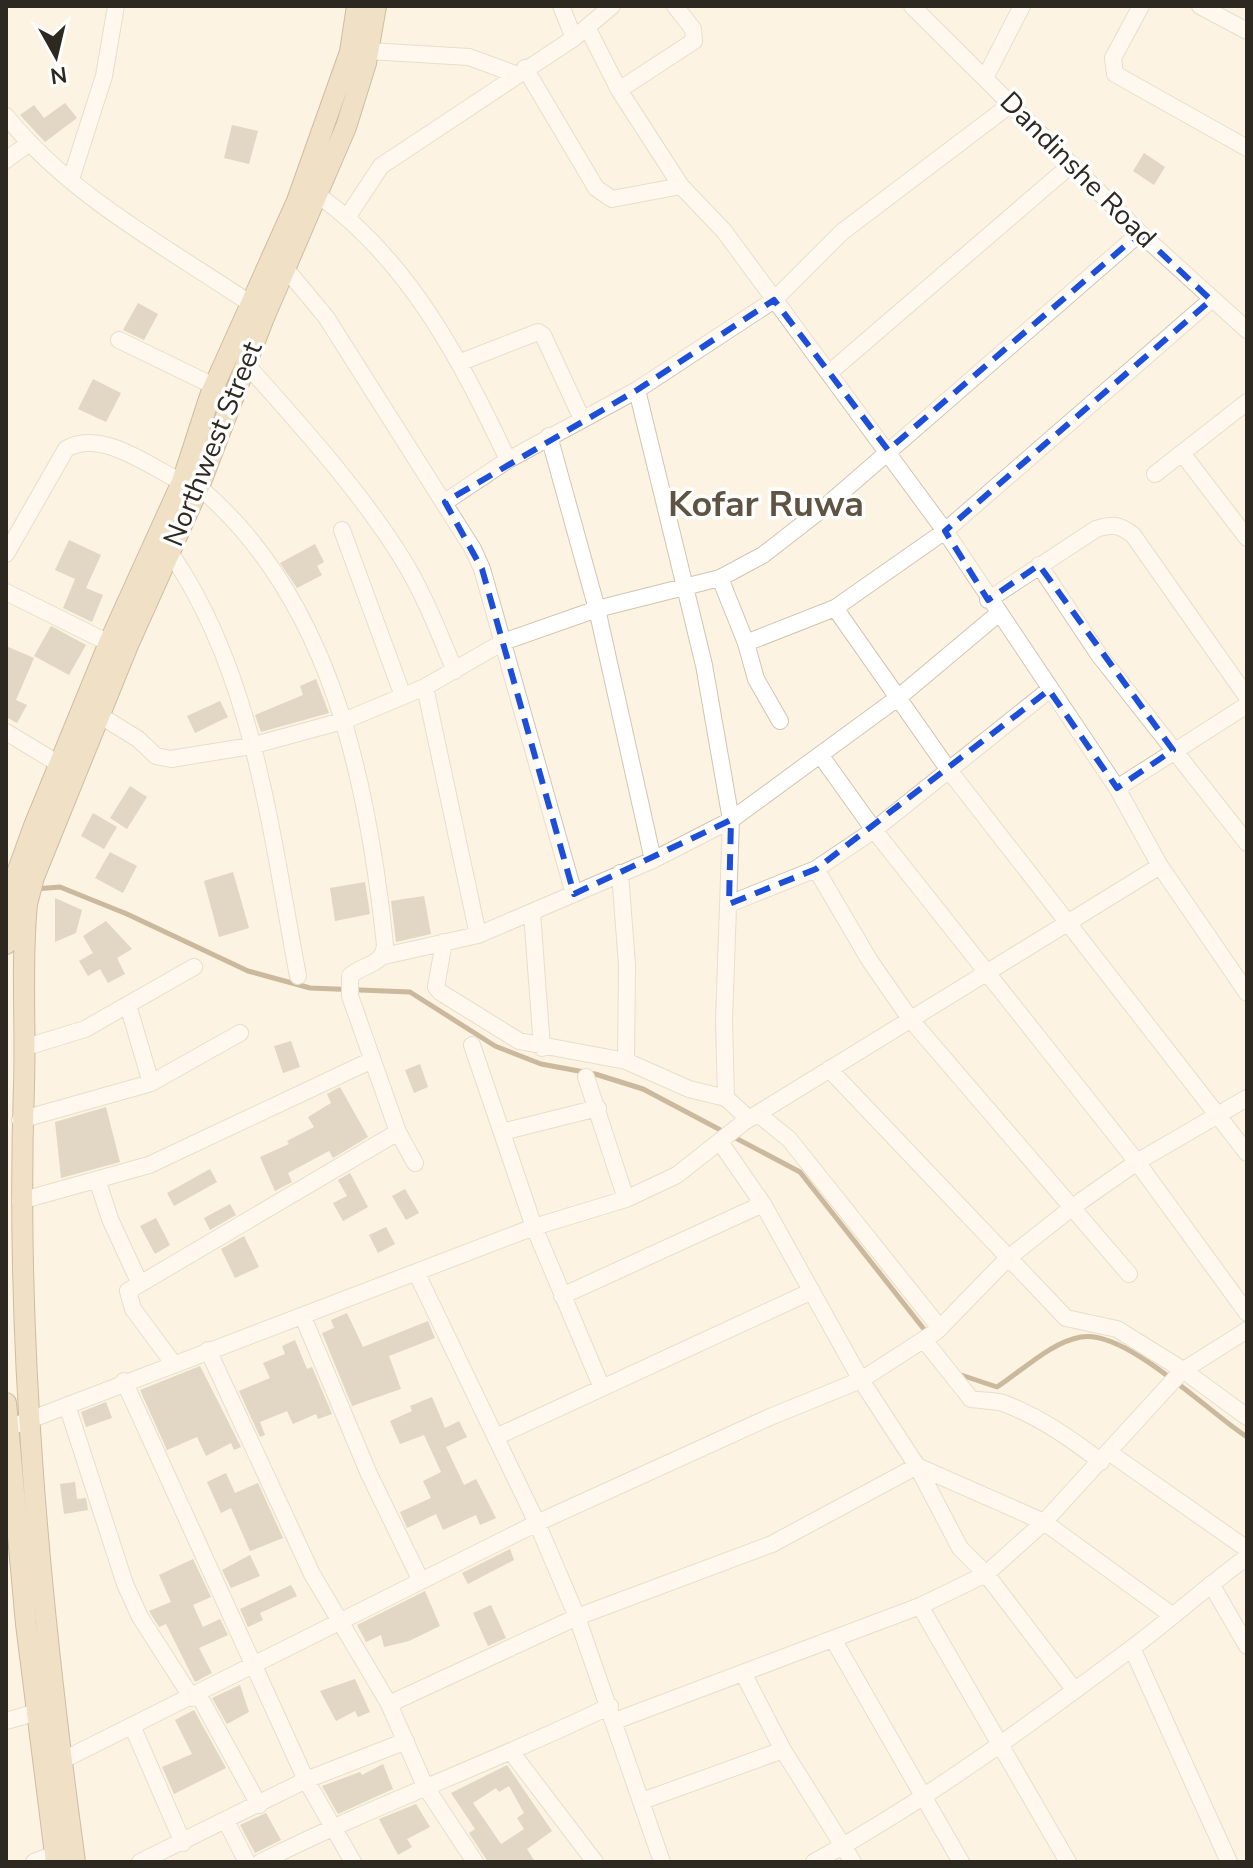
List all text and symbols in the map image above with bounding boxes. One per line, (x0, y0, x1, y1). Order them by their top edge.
north arrow (16, 16, 96, 96)
text: N (48, 59, 69, 91)
street label: Dandinshe Road (991, 83, 1165, 257)
street label: Northwest Street (155, 336, 271, 552)
district label: Kofar Ruwa (668, 480, 864, 529)

